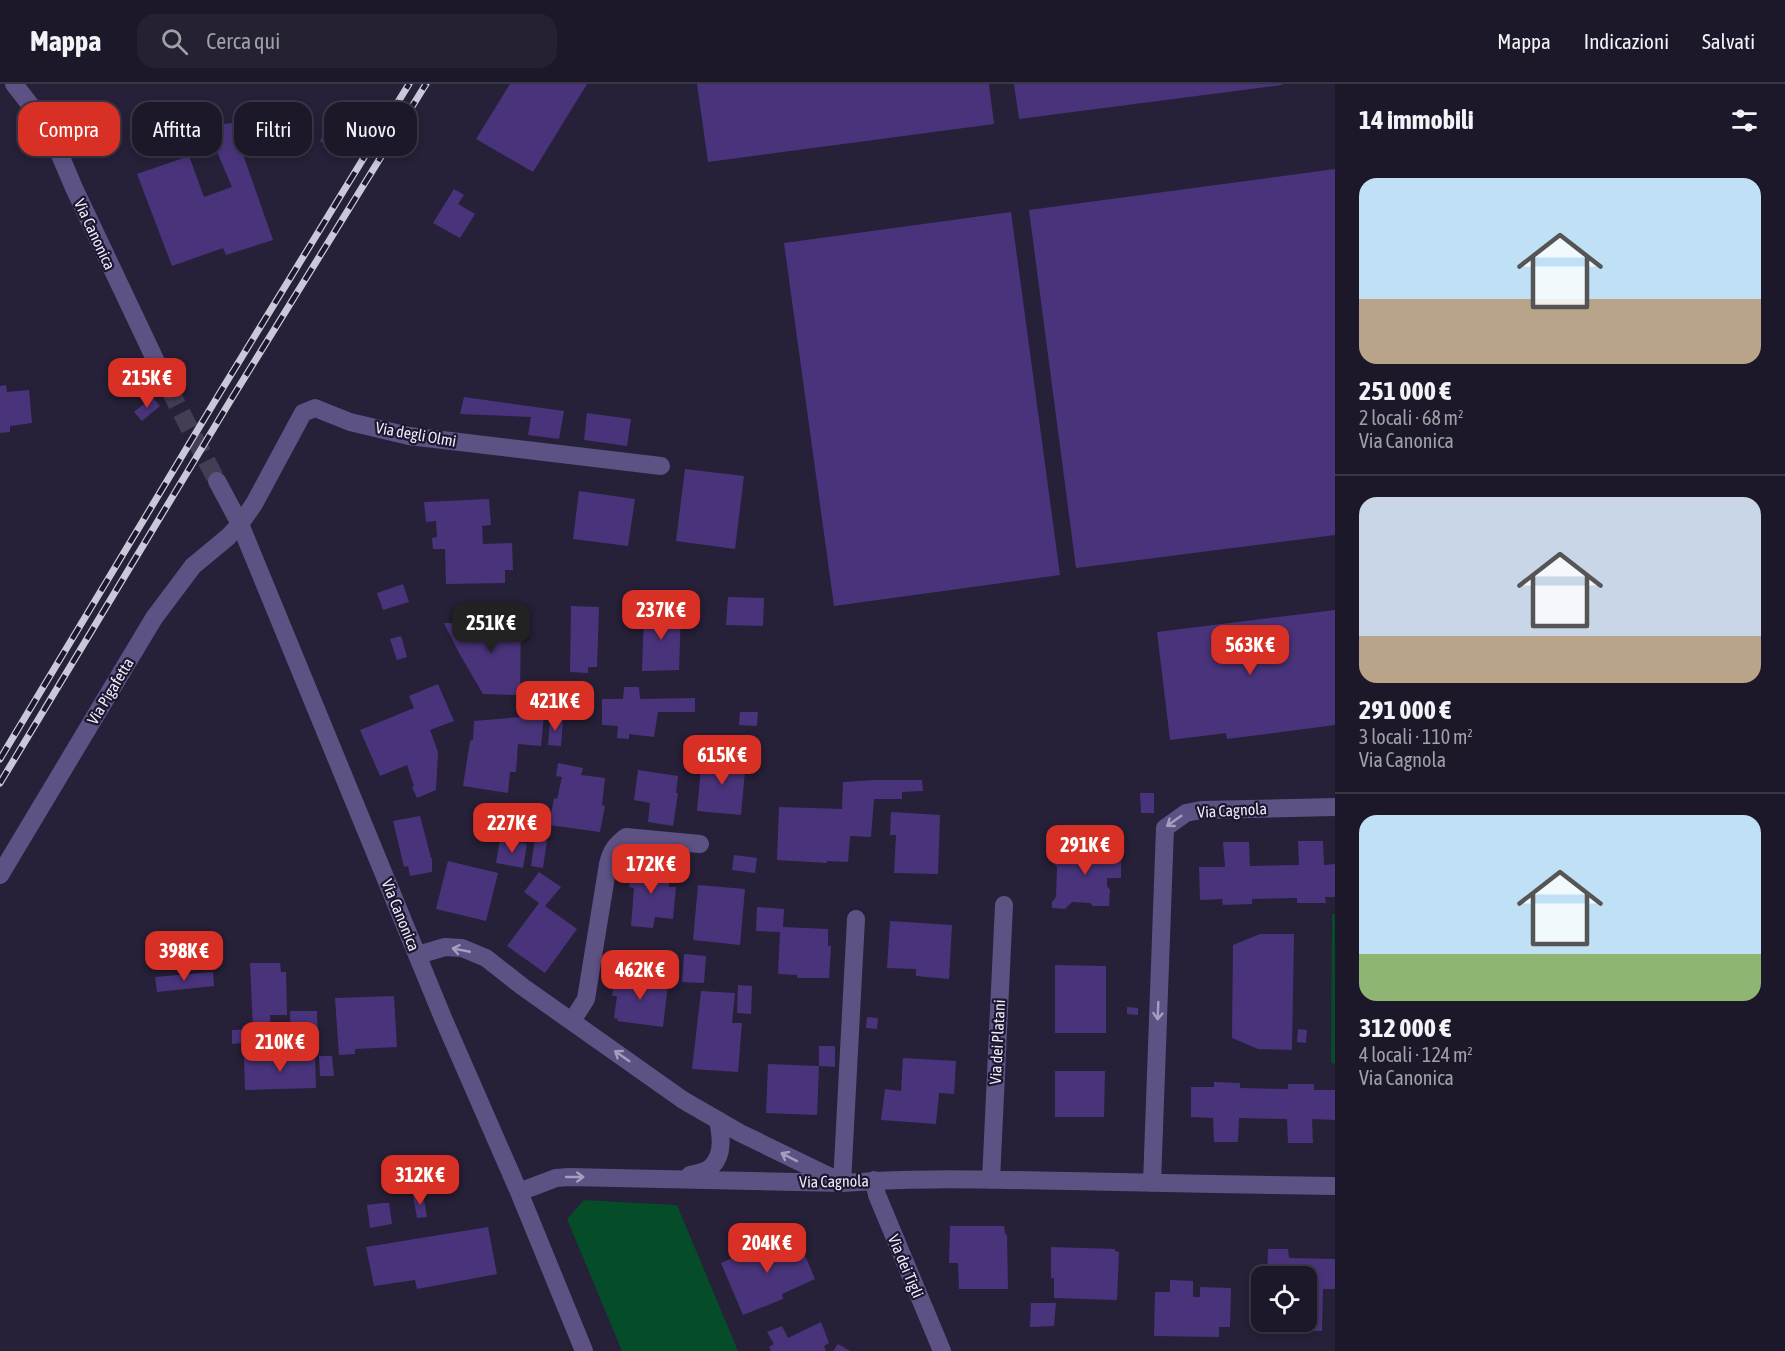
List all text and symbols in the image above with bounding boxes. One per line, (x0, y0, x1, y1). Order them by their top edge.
search box (137, 14, 557, 68)
text: Mappa (30, 25, 101, 57)
icon: search (158, 25, 191, 58)
text: Cerca qui (206, 28, 280, 54)
text: Mappa (1497, 29, 1551, 53)
text: Indicazioni (1584, 29, 1669, 53)
text: Salvati (1702, 29, 1755, 53)
chip: Compra (18, 102, 120, 156)
chip: Affitta (132, 102, 222, 156)
chip: Filtri (234, 102, 312, 156)
chip: Nuovo (324, 102, 417, 156)
icon: filters (1728, 104, 1761, 137)
text: 14 immobili (1359, 105, 1474, 135)
street label: Via Canonica (71, 196, 119, 272)
icon: home (1506, 217, 1614, 325)
pin: 215K € (98, 358, 196, 409)
text: 215K € (122, 366, 172, 389)
text: 251 000 € (1359, 376, 1451, 406)
text: 2 locali · 68 m² (1359, 406, 1464, 429)
street label: Via degli Olmi (374, 418, 458, 451)
text: Via Canonica (1359, 429, 1454, 452)
icon: home (1506, 536, 1614, 644)
pin: 237K € (612, 590, 710, 641)
text: 237K € (636, 598, 686, 621)
pin: 251K € (442, 603, 540, 654)
text: 251K € (466, 611, 516, 634)
pin: 563K € (1201, 625, 1299, 676)
text: 563K € (1225, 633, 1275, 656)
street label: Via Pigafetta (83, 654, 138, 728)
pin: 421K € (506, 681, 604, 732)
text: 421K € (530, 689, 580, 712)
text: 291 000 € (1359, 695, 1451, 725)
text: 3 locali · 110 m² (1359, 725, 1473, 748)
pin: 615K € (673, 735, 771, 786)
text: 615K € (697, 743, 747, 766)
text: Via Cagnola (1359, 748, 1446, 771)
street label: Via Cagnola (1197, 799, 1267, 822)
pin: 227K € (463, 803, 561, 854)
text: 227K € (487, 811, 537, 834)
one-way arrow (1167, 815, 1183, 827)
pin: 291K € (1036, 825, 1134, 876)
text: 291K € (1060, 833, 1110, 856)
pin: 172K € (602, 844, 700, 895)
text: 172K € (626, 852, 676, 875)
icon: home (1506, 854, 1614, 962)
street label: Via Canonica (378, 876, 424, 954)
pin: 398K € (135, 931, 233, 982)
text: 398K € (159, 939, 209, 962)
one-way arrow (452, 944, 471, 955)
pin: 462K € (591, 950, 689, 1001)
text: 462K € (615, 958, 665, 981)
street label: Via dei Platani (986, 999, 1008, 1085)
one-way arrow (1153, 1000, 1164, 1020)
text: 312 000 € (1359, 1013, 1451, 1043)
pin: 210K € (231, 1022, 329, 1073)
text: 210K € (255, 1030, 305, 1053)
text: 4 locali · 124 m² (1359, 1043, 1473, 1066)
one-way arrow (615, 1050, 631, 1063)
text: Via Canonica (1359, 1066, 1454, 1089)
one-way arrow (780, 1151, 798, 1163)
pin: 312K € (371, 1155, 469, 1206)
text: 312K € (395, 1163, 445, 1186)
one-way arrow (564, 1171, 584, 1183)
street label: Via Cagnola (799, 1171, 869, 1192)
pin: 204K € (718, 1223, 816, 1274)
text: 204K € (742, 1231, 792, 1254)
street label: Via dei Tigli (884, 1232, 927, 1301)
map controls (1251, 1266, 1317, 1332)
button: locate (1251, 1266, 1317, 1332)

